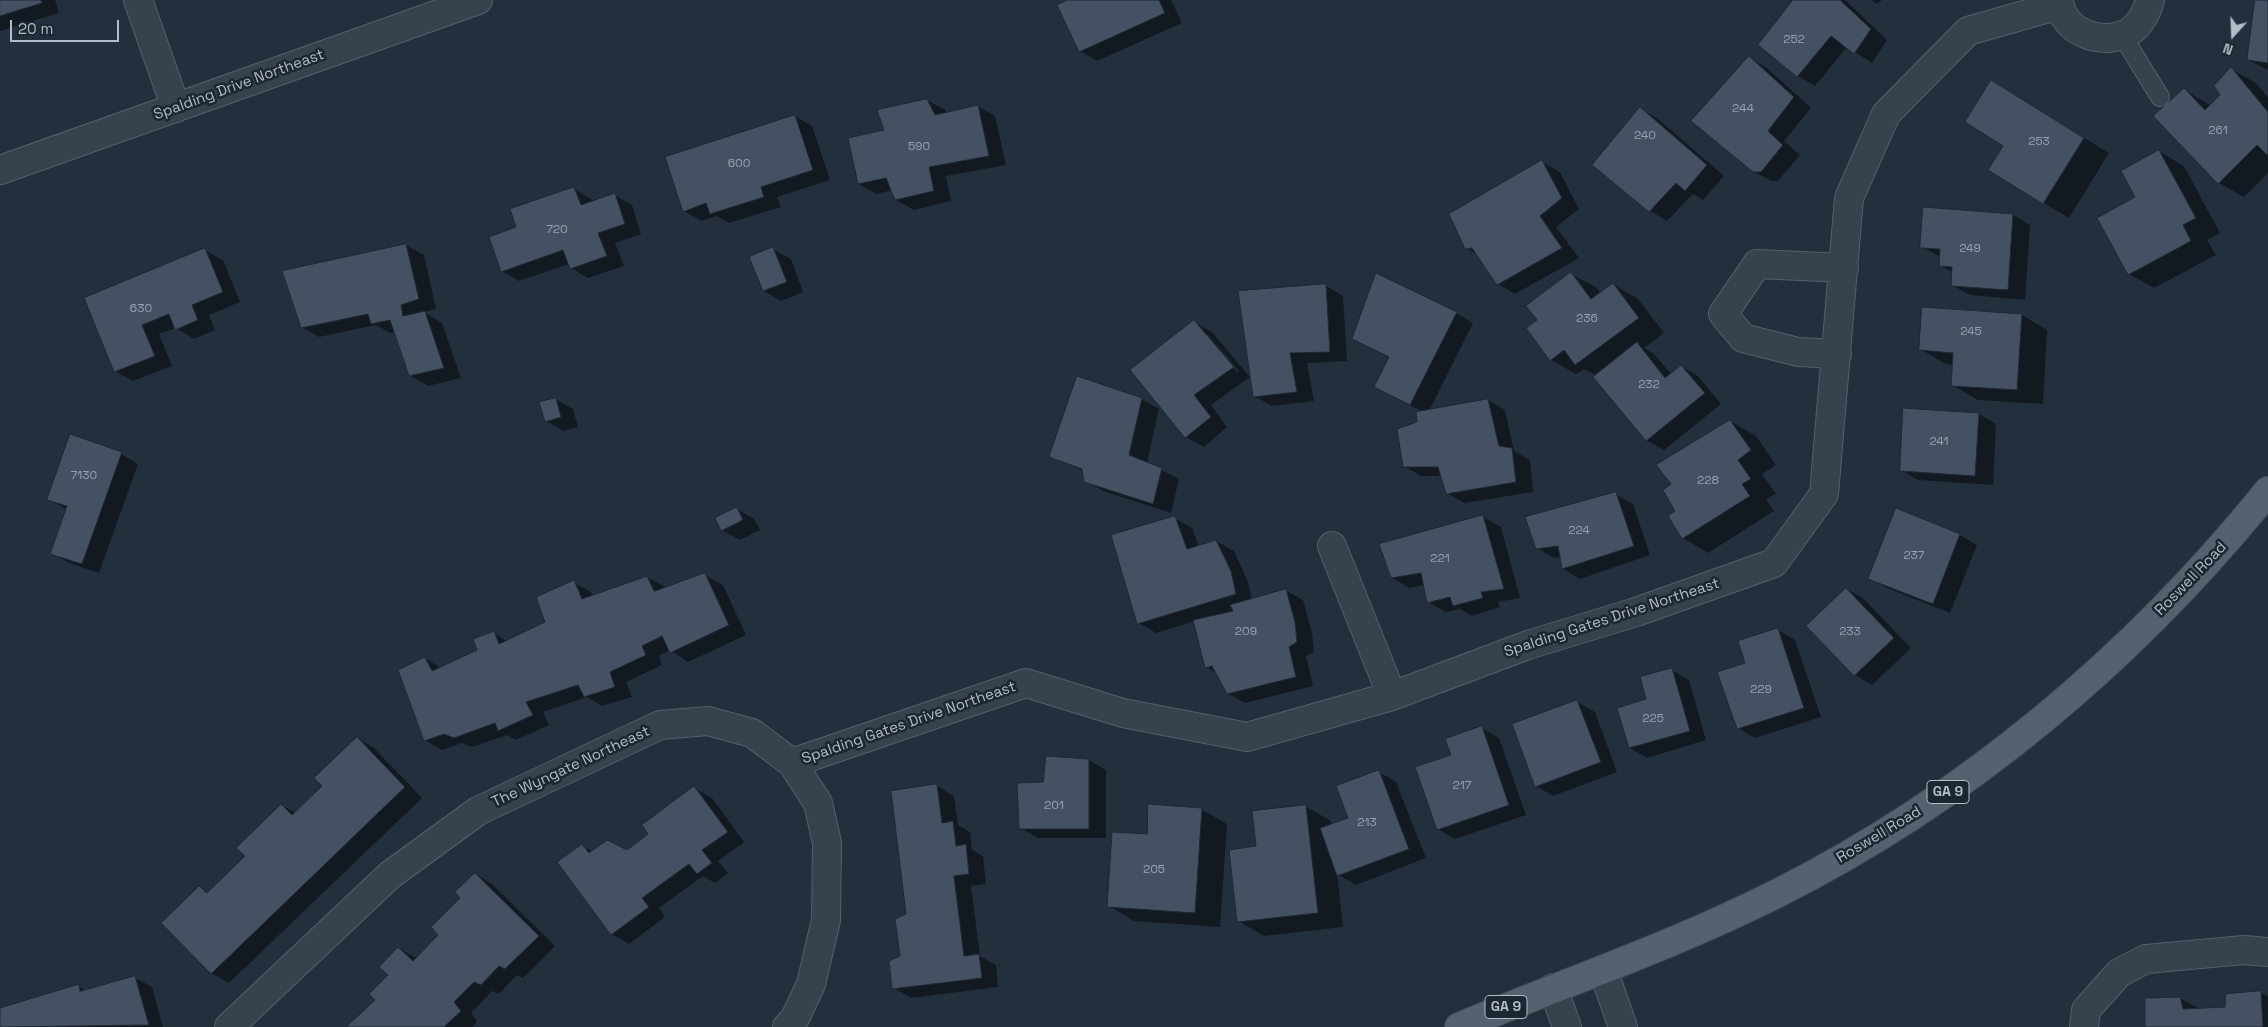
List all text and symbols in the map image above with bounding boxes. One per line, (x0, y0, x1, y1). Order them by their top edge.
scale bar (12, 10, 121, 42)
north arrow (2208, 10, 2258, 60)
text: 20 m (18, 19, 53, 38)
house number: 252 (1783, 33, 1805, 47)
text: N (2220, 39, 2235, 59)
street label: Spalding Drive Northeast (151, 46, 327, 124)
house number: 244 (1732, 102, 1754, 116)
house number: 261 (2208, 124, 2228, 138)
house number: 240 (1634, 129, 1656, 143)
house number: 253 (2028, 135, 2050, 149)
house number: 590 (908, 140, 930, 154)
house number: 600 (728, 157, 750, 171)
house number: 720 (546, 223, 568, 237)
house number: 249 (1959, 242, 1981, 256)
house number: 630 (130, 302, 152, 316)
house number: 236 (1576, 312, 1598, 326)
house number: 245 (1960, 325, 1982, 339)
house number: 232 (1638, 378, 1660, 392)
house number: 241 (1929, 435, 1949, 449)
house number: 7130 (71, 469, 97, 483)
house number: 228 (1697, 474, 1719, 488)
house number: 224 (1568, 524, 1590, 538)
street label: Roswell Road (2151, 538, 2231, 620)
house number: 237 (1903, 549, 1925, 563)
house number: 221 (1430, 552, 1450, 566)
street label: Spalding Gates Drive Northeast (1502, 575, 1722, 661)
house number: 209 (1235, 625, 1257, 639)
house number: 233 (1839, 625, 1861, 639)
street label: Spalding Gates Drive Northeast (800, 678, 1018, 768)
house number: 229 (1750, 683, 1772, 697)
house number: 225 (1642, 712, 1664, 726)
street label: The Wyngate Northeast (489, 722, 653, 812)
house number: 217 (1452, 779, 1472, 793)
road number: GA 9 (1927, 780, 1969, 804)
house number: 201 (1044, 799, 1064, 813)
street label: Roswell Road (1834, 803, 1924, 867)
house number: 213 (1357, 816, 1377, 830)
house number: 205 (1143, 863, 1165, 877)
road number: GA 9 (1485, 996, 1527, 1019)

